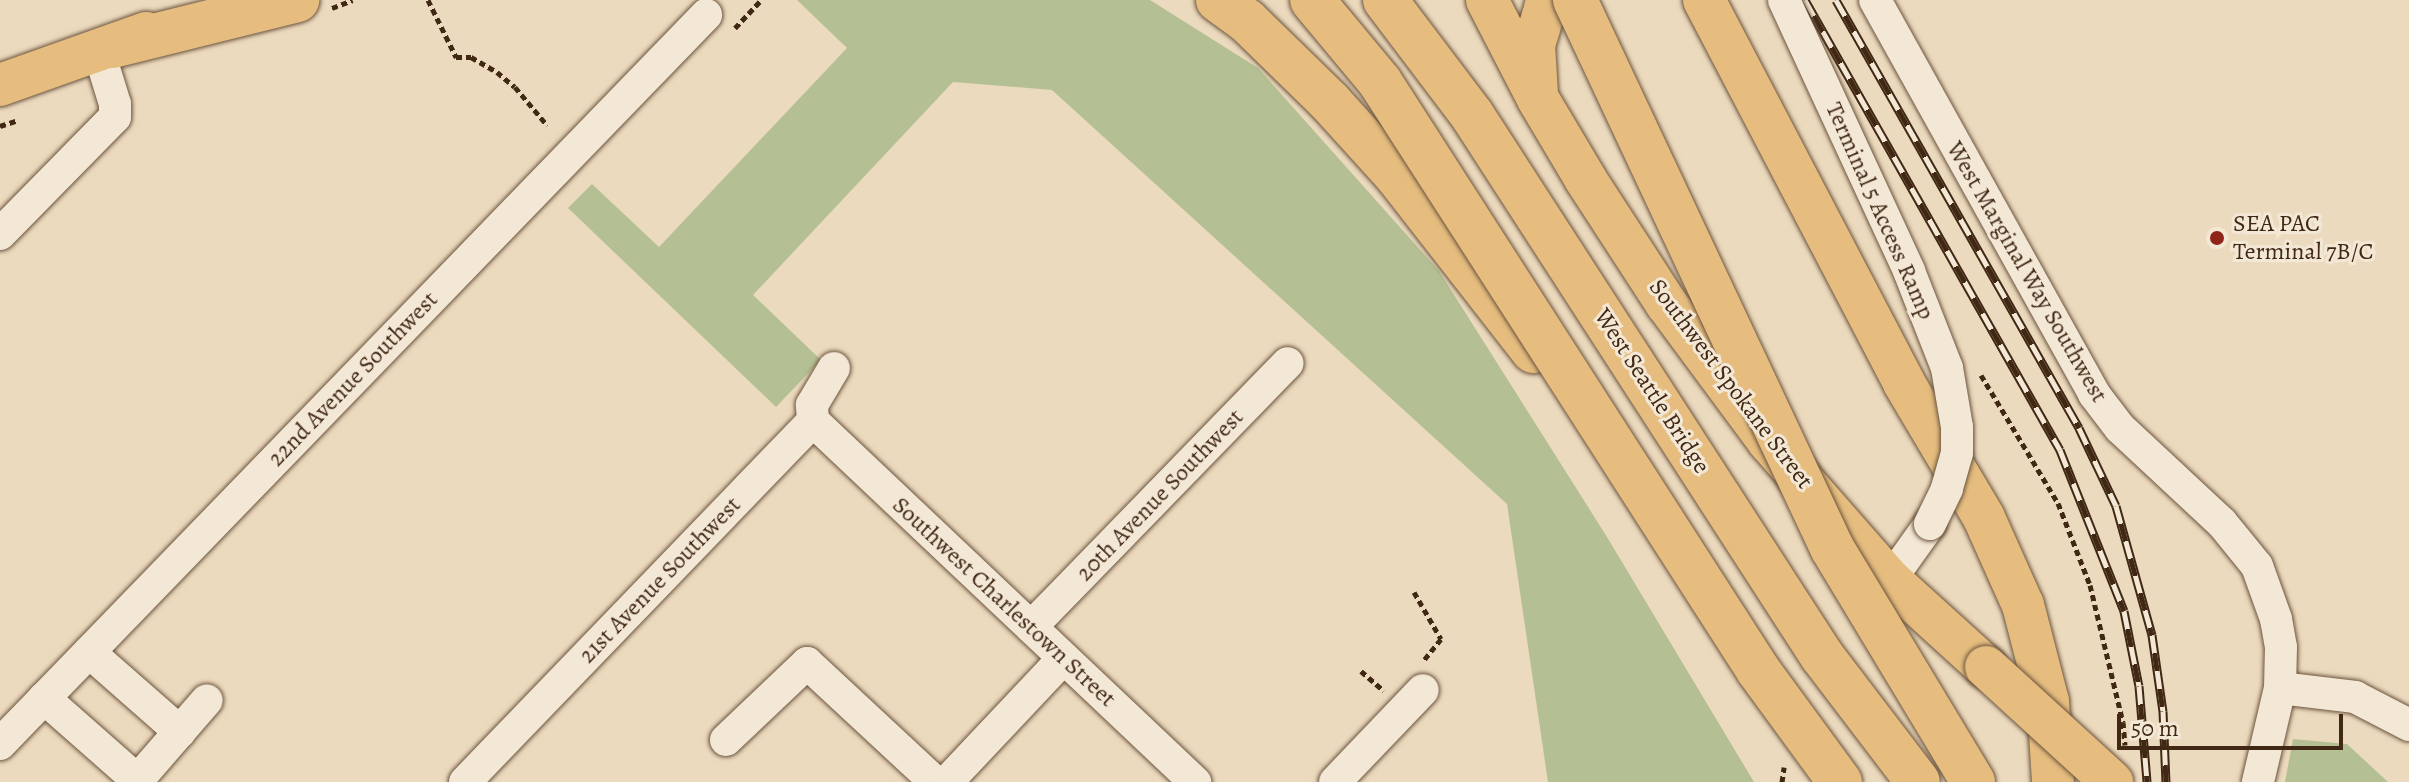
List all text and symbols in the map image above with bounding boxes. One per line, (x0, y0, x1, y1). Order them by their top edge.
street label: Terminal 5 Access Ramp (1819, 98, 1941, 324)
street label: West Marginal Way Southwest (1940, 136, 2114, 408)
place label: SEA PAC Terminal 7B/C (2233, 210, 2374, 266)
marker: SEA PAC Terminal 7B/C (2208, 229, 2226, 247)
street label: Southwest Spokane Street (1643, 274, 1819, 494)
street label: 22nd Avenue Southwest (262, 286, 444, 472)
street label: West Seattle Bridge (1588, 303, 1716, 479)
street label: 20th Avenue Southwest (1070, 403, 1250, 587)
street label: 21st Avenue Southwest (573, 491, 747, 669)
street label: Southwest Charlestown Street (886, 491, 1122, 713)
scale bar (2121, 698, 2347, 748)
text: 50 m (2131, 712, 2179, 744)

